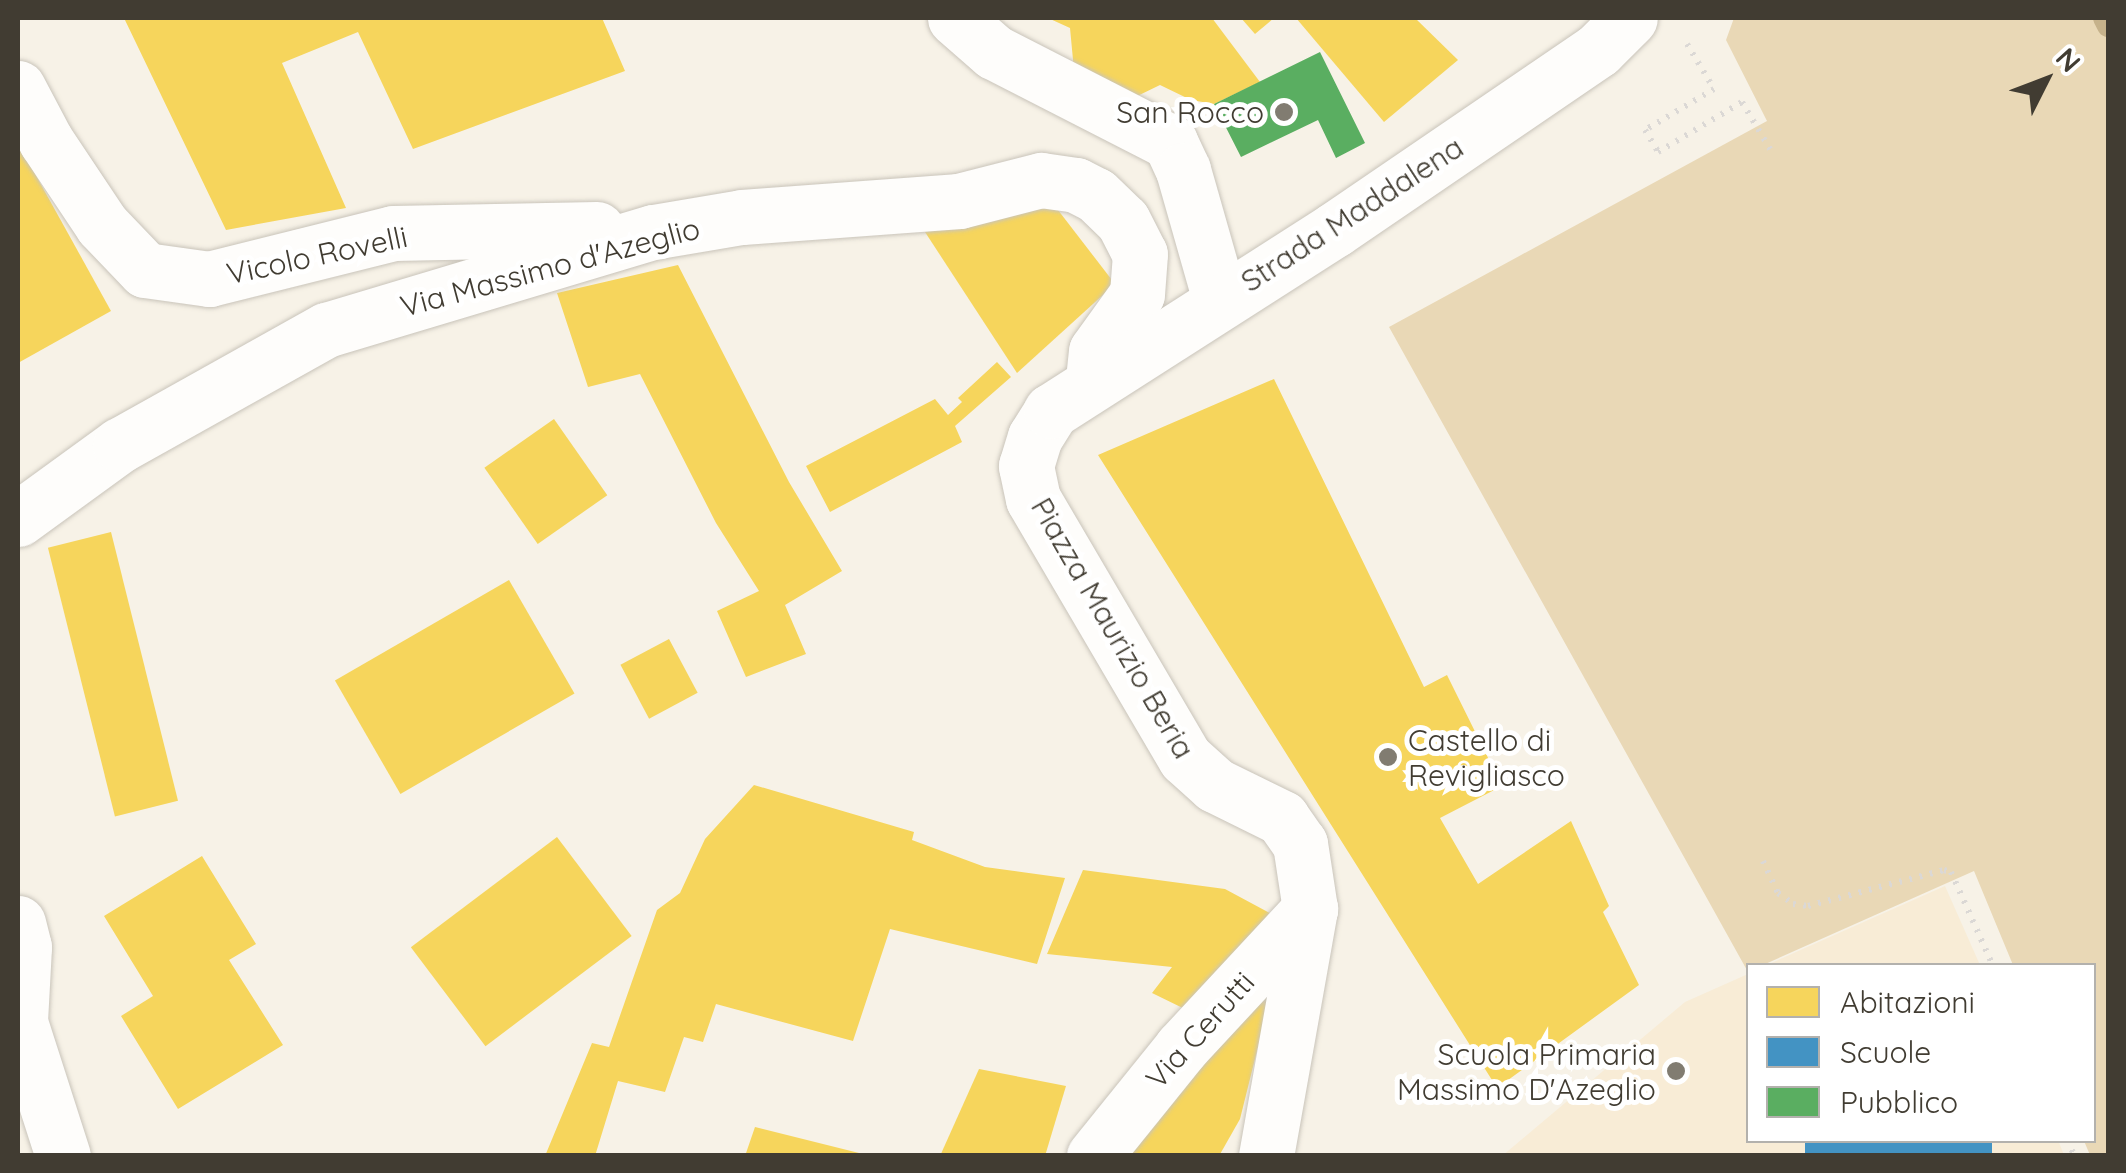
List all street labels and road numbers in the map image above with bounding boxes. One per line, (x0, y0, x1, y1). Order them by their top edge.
street label: Strada Maddalena (1234, 129, 1470, 299)
street label: Via Massimo d'Azeglio (396, 210, 704, 324)
street label: Vicolo Rovelli (223, 218, 411, 292)
street label: Piazza Maurizio Beria (1024, 491, 1202, 765)
street label: Via Cerutti (1138, 964, 1262, 1096)

